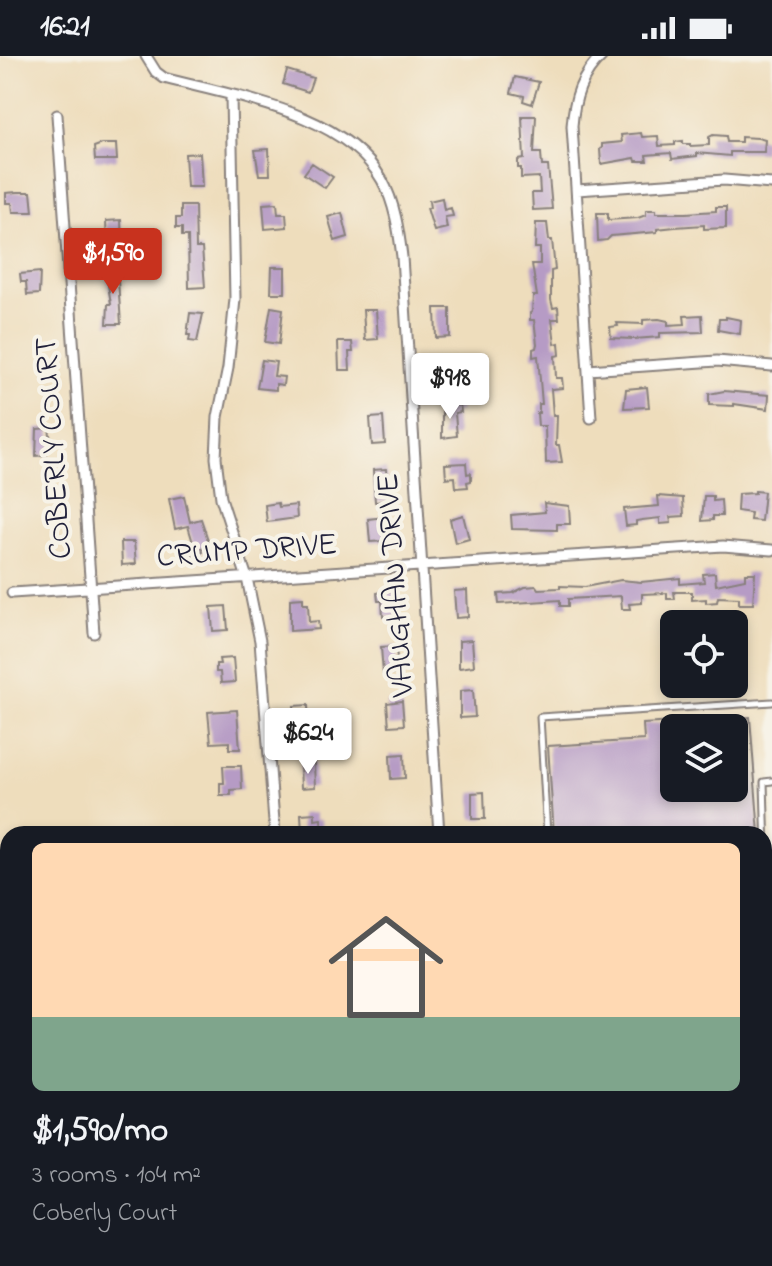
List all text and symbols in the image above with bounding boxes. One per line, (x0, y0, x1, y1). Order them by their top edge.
text: 16:21 (40, 6, 90, 50)
pin: $1,590 (48, 228, 178, 296)
text: $1,590 (82, 235, 144, 273)
street label: COBERLY COURT (24, 335, 86, 561)
pin: $918 (403, 353, 497, 421)
text: $918 (429, 360, 471, 398)
street label: VAUGHAN DRIVE (366, 472, 428, 699)
street label: CRUMP DRIVE (155, 522, 339, 582)
map controls (660, 610, 748, 802)
button: locate (660, 610, 748, 698)
pin: $624 (261, 708, 355, 776)
button: layers (660, 714, 748, 802)
text: $624 (283, 715, 333, 753)
icon: home (314, 895, 458, 1039)
text: $1,590/mo (32, 1107, 168, 1157)
text: 3 rooms · 104 m² (32, 1157, 201, 1195)
text: Coberly Court (32, 1195, 177, 1233)

